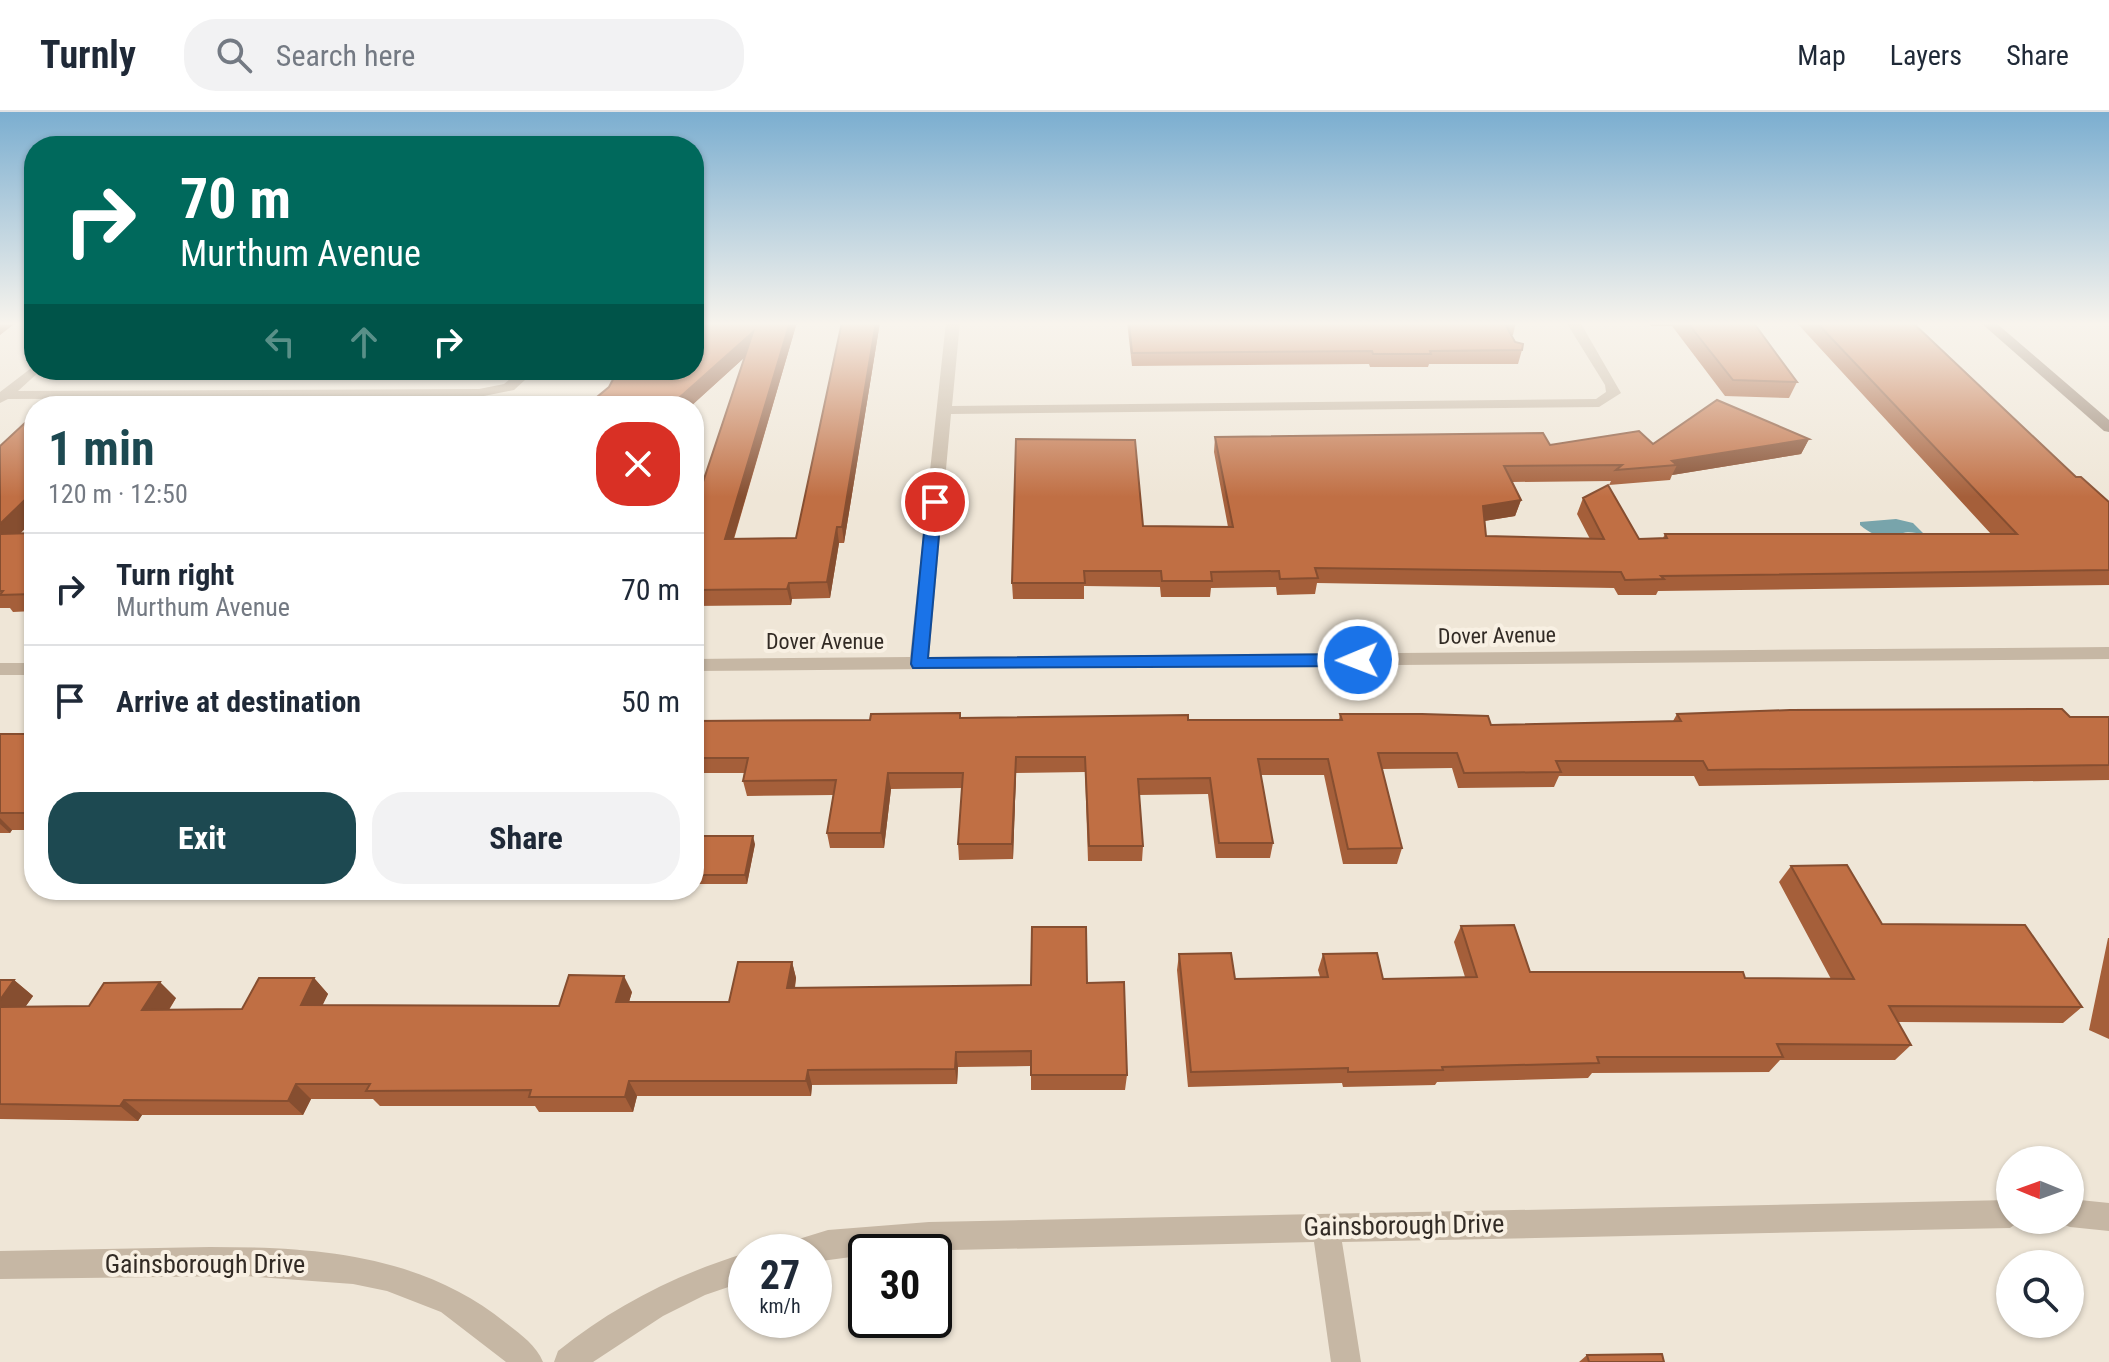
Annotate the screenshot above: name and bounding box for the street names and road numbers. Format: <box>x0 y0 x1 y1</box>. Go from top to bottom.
street label: Dover Avenue <box>1438 622 1556 649</box>
street label: Dover Avenue <box>766 629 884 654</box>
street label: Gainsborough Drive <box>1303 1208 1505 1242</box>
street label: Gainsborough Drive <box>105 1249 305 1279</box>

